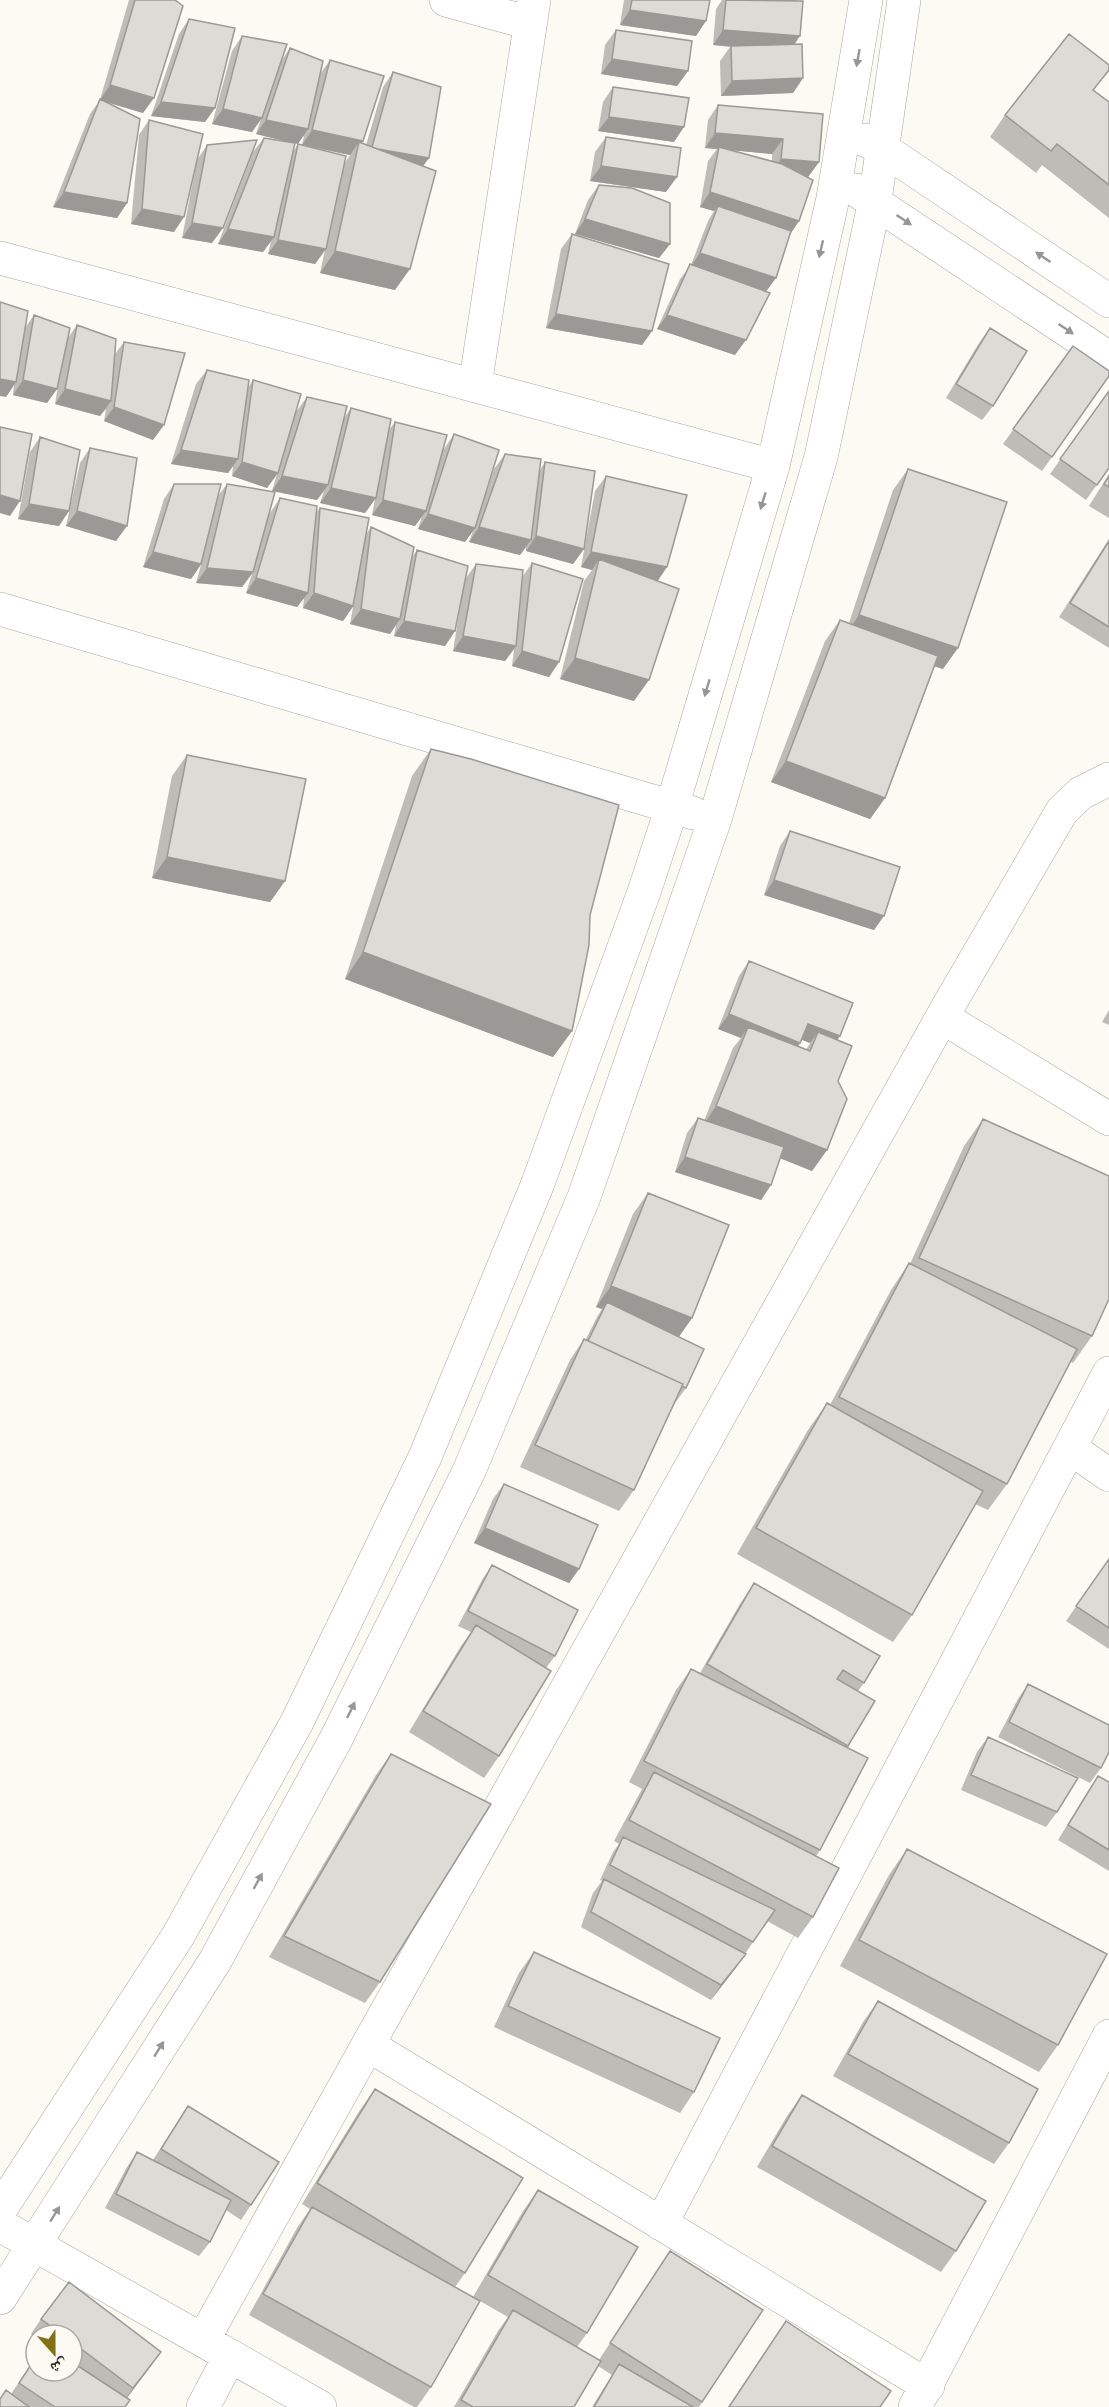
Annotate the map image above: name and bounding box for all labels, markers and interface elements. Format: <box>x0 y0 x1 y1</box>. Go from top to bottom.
one-way arrow <box>853 49 862 68</box>
one-way arrow <box>896 214 912 226</box>
one-way arrow <box>816 240 826 259</box>
one-way arrow <box>1035 251 1051 262</box>
one-way arrow <box>1058 323 1074 334</box>
one-way arrow <box>758 492 767 510</box>
one-way arrow <box>702 679 711 697</box>
one-way arrow <box>346 1701 356 1718</box>
one-way arrow <box>253 1872 263 1889</box>
one-way arrow <box>153 2041 164 2057</box>
one-way arrow <box>49 2206 60 2222</box>
north arrow <box>24 2323 84 2383</box>
text: ش <box>48 2355 71 2379</box>

